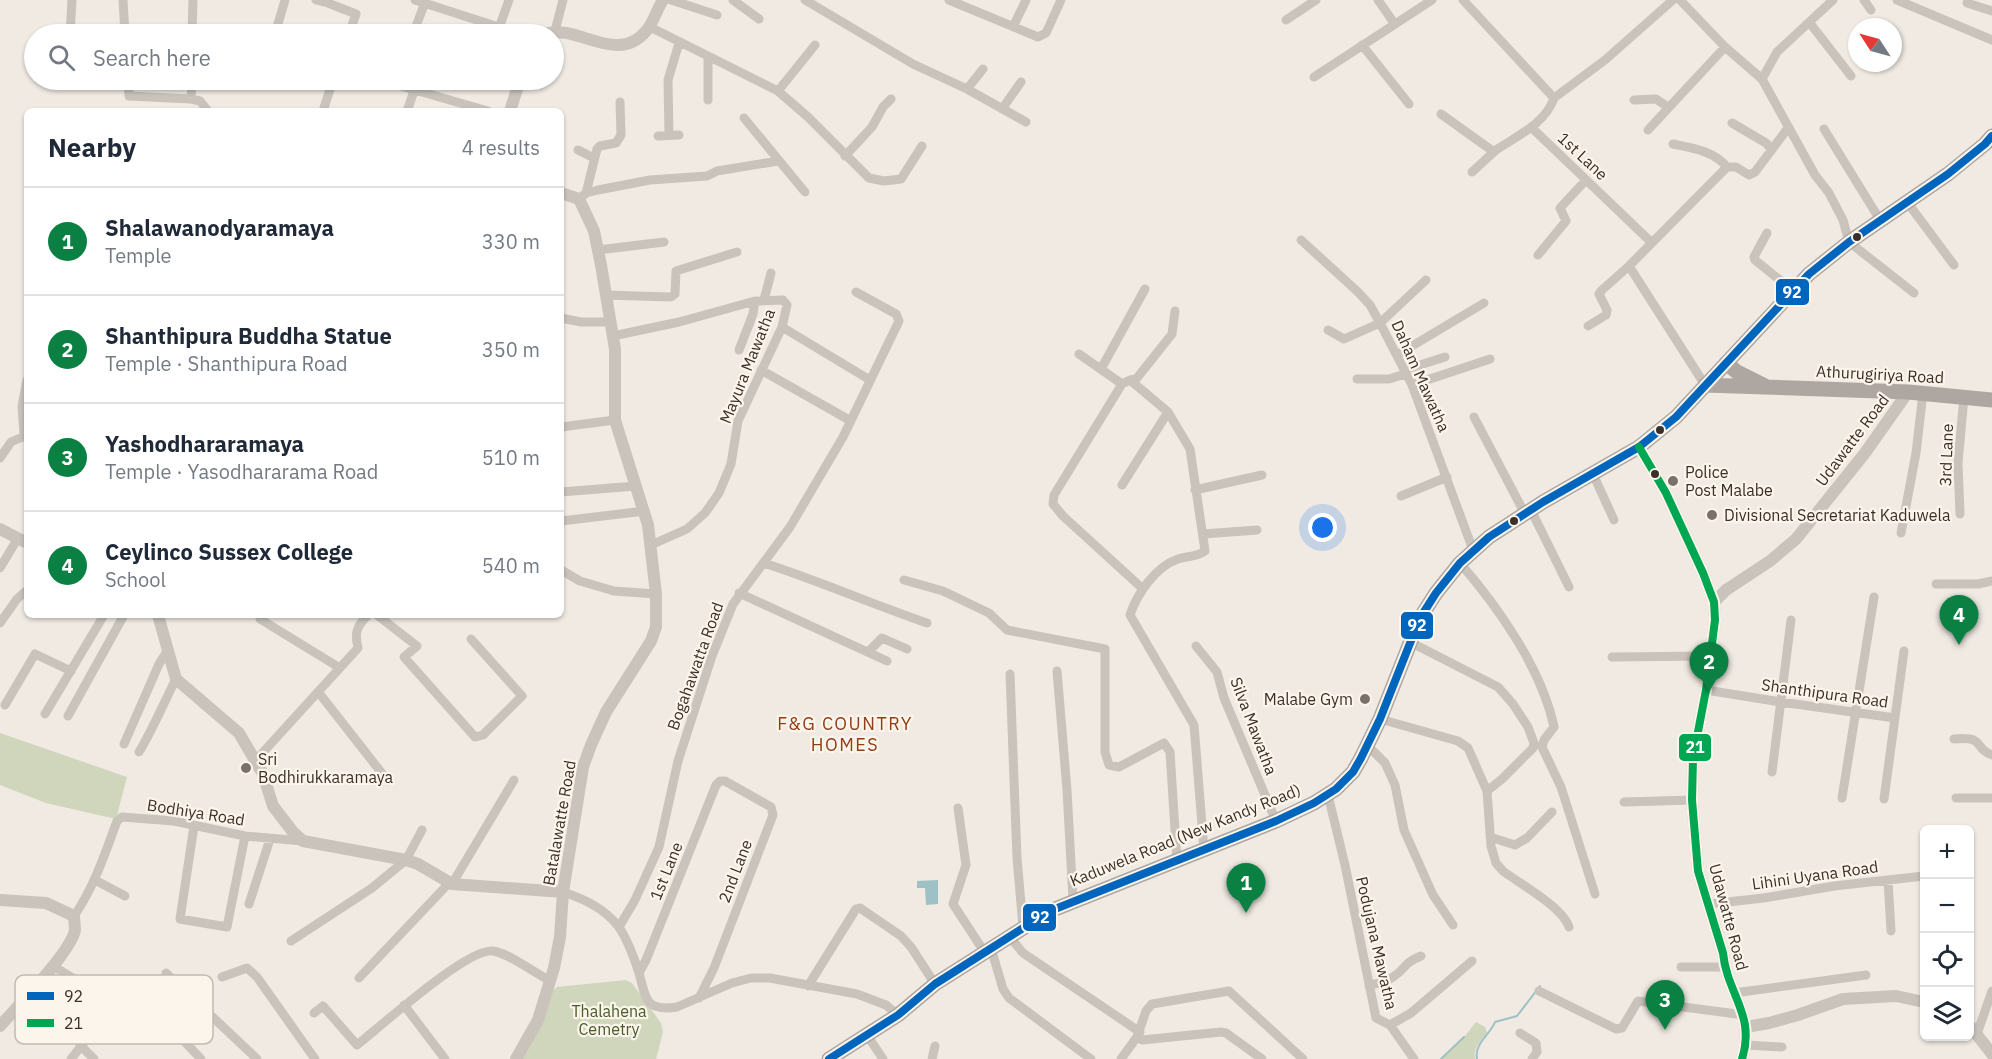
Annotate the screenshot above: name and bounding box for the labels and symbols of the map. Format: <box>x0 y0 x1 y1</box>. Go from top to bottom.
north arrow <box>1848 18 1902 72</box>
street label: 1st Lane <box>1554 128 1612 184</box>
unlabelled marker <box>1851 231 1863 243</box>
line badge: 92 <box>1775 278 1810 306</box>
text: 92 <box>1782 282 1802 302</box>
street label: Mayura Mawatha <box>715 305 779 426</box>
street label: Daham Mawatha <box>1387 317 1455 435</box>
street label: Athurugiriya Road <box>1815 361 1945 387</box>
street label: Udawatte Road <box>1811 390 1893 490</box>
street label: 3rd Lane <box>1935 423 1957 487</box>
unlabelled marker <box>1654 424 1666 436</box>
place label: Police Post Malabe <box>1685 462 1773 500</box>
unlabelled marker <box>1649 468 1661 480</box>
marker: Police Post Malabe <box>1666 474 1680 488</box>
place label: Divisional Secretariat Kaduwela <box>1724 505 1951 525</box>
marker: Divisional Secretariat Kaduwela <box>1705 508 1719 522</box>
your location <box>1308 513 1337 542</box>
unlabelled marker <box>1508 515 1520 527</box>
pin: 4 <box>1940 596 1978 645</box>
street label: Bogahawatta Road <box>663 599 727 733</box>
line badge: 92 <box>1400 611 1434 640</box>
text: 92 <box>1407 615 1427 635</box>
pin: 2 <box>1690 642 1728 692</box>
street label: Silva Mawatha <box>1226 674 1282 778</box>
street label: Shanthipura Road <box>1760 674 1890 712</box>
place label: Malabe Gym <box>1264 689 1353 709</box>
marker: Malabe Gym <box>1358 692 1372 706</box>
district label: F&G COUNTRY HOMES <box>777 712 913 756</box>
line badge: 21 <box>1678 733 1712 762</box>
text: 21 <box>1685 737 1705 757</box>
place label: Sri Bodhirukkaramaya <box>258 749 394 787</box>
street label: Batalawatte Road <box>538 759 580 887</box>
marker: Sri Bodhirukkaramaya <box>239 761 253 775</box>
street label: Kaduwela Road (New Kandy Road) <box>1067 779 1303 891</box>
street label: Bodhiya Road <box>146 794 246 830</box>
street label: 2nd Lane <box>714 836 756 905</box>
street label: 1st Lane <box>645 839 687 903</box>
street label: Lihini Uyana Road <box>1751 856 1879 894</box>
street label: Udawatte Road <box>1705 861 1753 973</box>
pin: 1 <box>1226 864 1266 913</box>
street label: Podujana Mawatha <box>1352 874 1402 1012</box>
line badge: 92 <box>1022 903 1057 932</box>
text: 92 <box>1030 907 1050 927</box>
legend <box>15 975 213 1044</box>
pin: 3 <box>1646 980 1684 1030</box>
text: 92 <box>64 986 83 1006</box>
park label: Thalahena Cemetry <box>571 1001 647 1039</box>
text: 21 <box>64 1013 83 1033</box>

